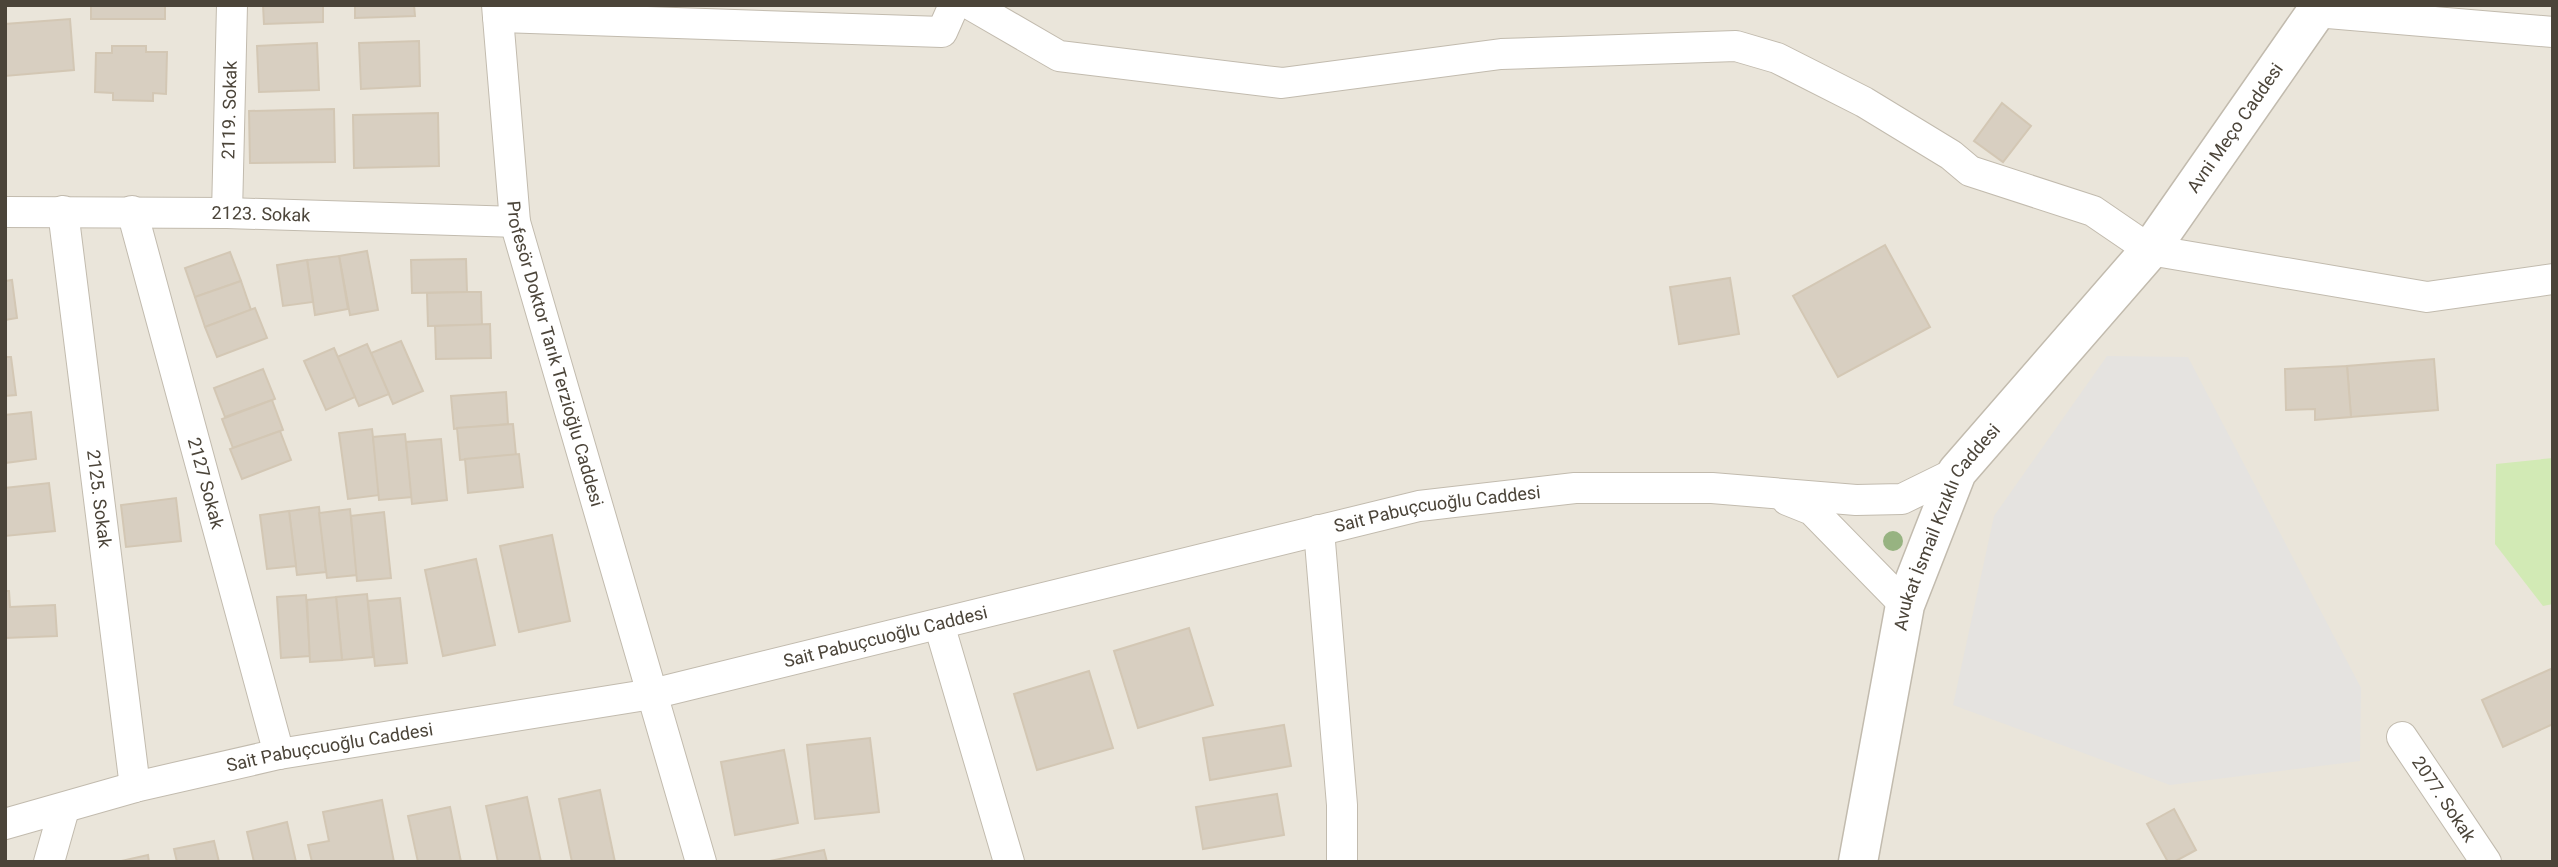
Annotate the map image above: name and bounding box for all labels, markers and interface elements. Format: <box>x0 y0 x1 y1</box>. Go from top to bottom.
street label: Avni Meço Caddesi <box>2182 59 2287 197</box>
street label: 2119. Sokak <box>217 60 241 160</box>
street label: Profesör Doktor Tarık Terzioğlu Caddesi <box>503 200 608 509</box>
street label: 2123. Sokak <box>212 202 312 226</box>
street label: Avukat İsmail Kızıklı Caddesi <box>1890 419 2004 632</box>
street label: 2127 Sokak <box>184 435 229 532</box>
street label: 2125. Sokak <box>83 448 116 550</box>
street label: Sait Pabuçcuoğlu Caddesi <box>1332 481 1542 536</box>
street label: Sait Pabuçcuoğlu Caddesi <box>781 601 989 671</box>
street label: Sait Pabuçcuoğlu Caddesi <box>224 718 434 776</box>
street label: 2077. Sokak <box>2408 752 2481 847</box>

